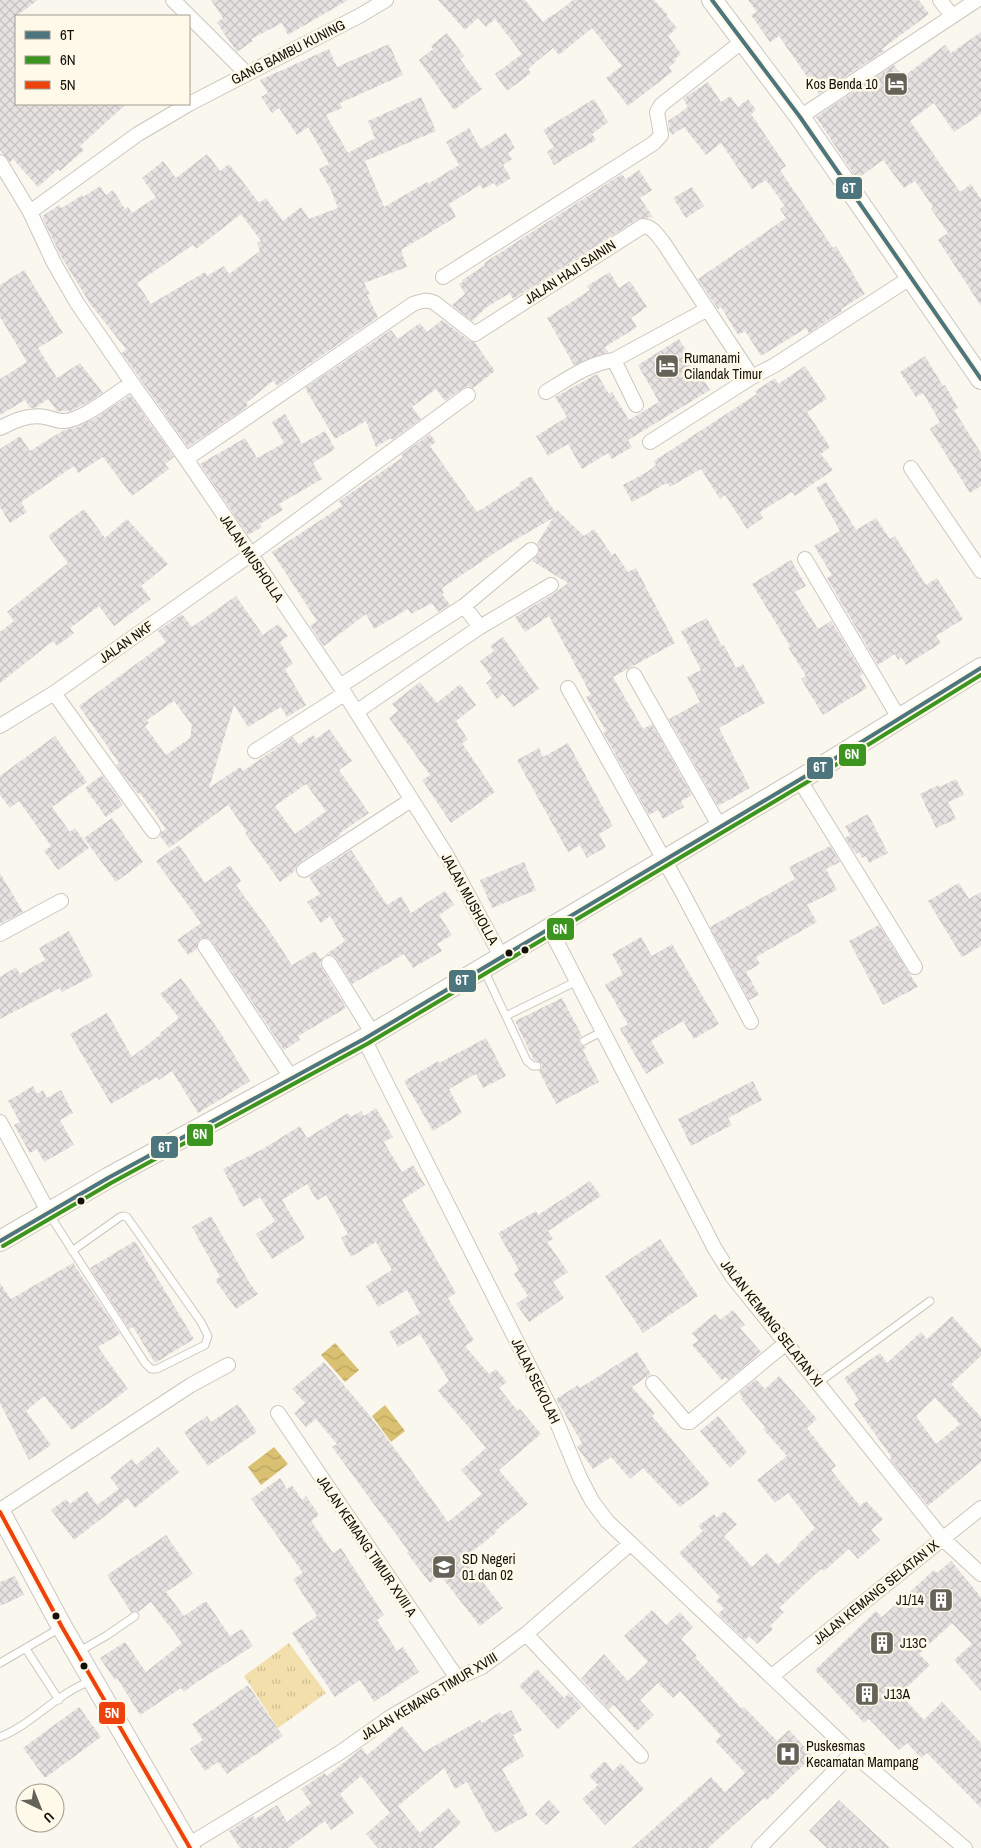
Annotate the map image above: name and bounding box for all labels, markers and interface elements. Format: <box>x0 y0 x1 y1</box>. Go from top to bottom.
legend <box>15 15 190 105</box>
street label: GANG BAMBU KUNING <box>228 15 348 89</box>
text: 6T <box>60 24 75 45</box>
text: 6N <box>60 49 76 70</box>
hotel icon: Kos Benda 10 <box>883 71 909 97</box>
text: 5N <box>60 74 76 95</box>
place label: Kos Benda 10 <box>806 75 878 93</box>
line badge: 6T <box>835 176 863 200</box>
text: 6T <box>842 179 856 197</box>
street label: JALAN HAJI SAININ <box>521 236 619 308</box>
place label: Rumanami Cilandak Timur <box>684 349 762 383</box>
hotel icon: Rumanami Cilandak Timur <box>654 353 680 379</box>
street label: JALAN MUSHOLLA <box>216 511 288 606</box>
street label: JALAN NKF <box>95 617 157 667</box>
line badge: 6N <box>838 743 867 767</box>
text: 6N <box>845 745 859 763</box>
line badge: 6T <box>806 756 834 780</box>
text: 6T <box>813 758 827 776</box>
street label: JALAN MUSHOLLA <box>437 850 503 948</box>
line badge: 6N <box>546 917 575 941</box>
text: 6N <box>553 920 567 938</box>
unlabelled marker <box>520 945 530 955</box>
unlabelled marker <box>504 948 514 958</box>
line badge: 6T <box>448 969 477 993</box>
text: 6T <box>455 971 469 989</box>
line badge: 6N <box>186 1123 214 1147</box>
text: 6N <box>193 1125 207 1143</box>
line badge: 6T <box>150 1135 179 1159</box>
text: 6T <box>158 1138 172 1156</box>
unlabelled marker <box>76 1196 86 1206</box>
street label: JALAN KEMANG SELATAN XI <box>717 1256 827 1390</box>
street label: JALAN SEKOLAH <box>507 1335 565 1427</box>
street label: JALAN KEMANG TIMUR XVIII A <box>313 1472 421 1620</box>
street label: JALAN KEMANG SELATAN IX <box>810 1536 943 1648</box>
place label: SD Negeri 01 dan 02 <box>462 1550 516 1584</box>
school or university icon: SD Negeri 01 dan 02 <box>431 1554 457 1580</box>
building icon: J1/14 <box>928 1587 954 1613</box>
place label: J1/14 <box>896 1591 925 1609</box>
unlabelled marker <box>51 1611 61 1621</box>
building icon: J13C <box>869 1630 895 1656</box>
place label: J13C <box>900 1634 927 1652</box>
street label: JALAN KEMANG TIMUR XVIII <box>357 1648 501 1744</box>
unlabelled marker <box>79 1661 89 1671</box>
building icon: J13A <box>854 1681 880 1707</box>
place label: J13A <box>884 1685 911 1703</box>
line badge: 5N <box>98 1701 126 1725</box>
text: 5N <box>105 1704 119 1722</box>
place label: Puskesmas Kecamatan Mampang <box>806 1737 919 1771</box>
hospital icon: Puskesmas Kecamatan Mampang <box>775 1741 801 1767</box>
north arrow <box>15 1783 65 1833</box>
text: U <box>40 1808 58 1827</box>

